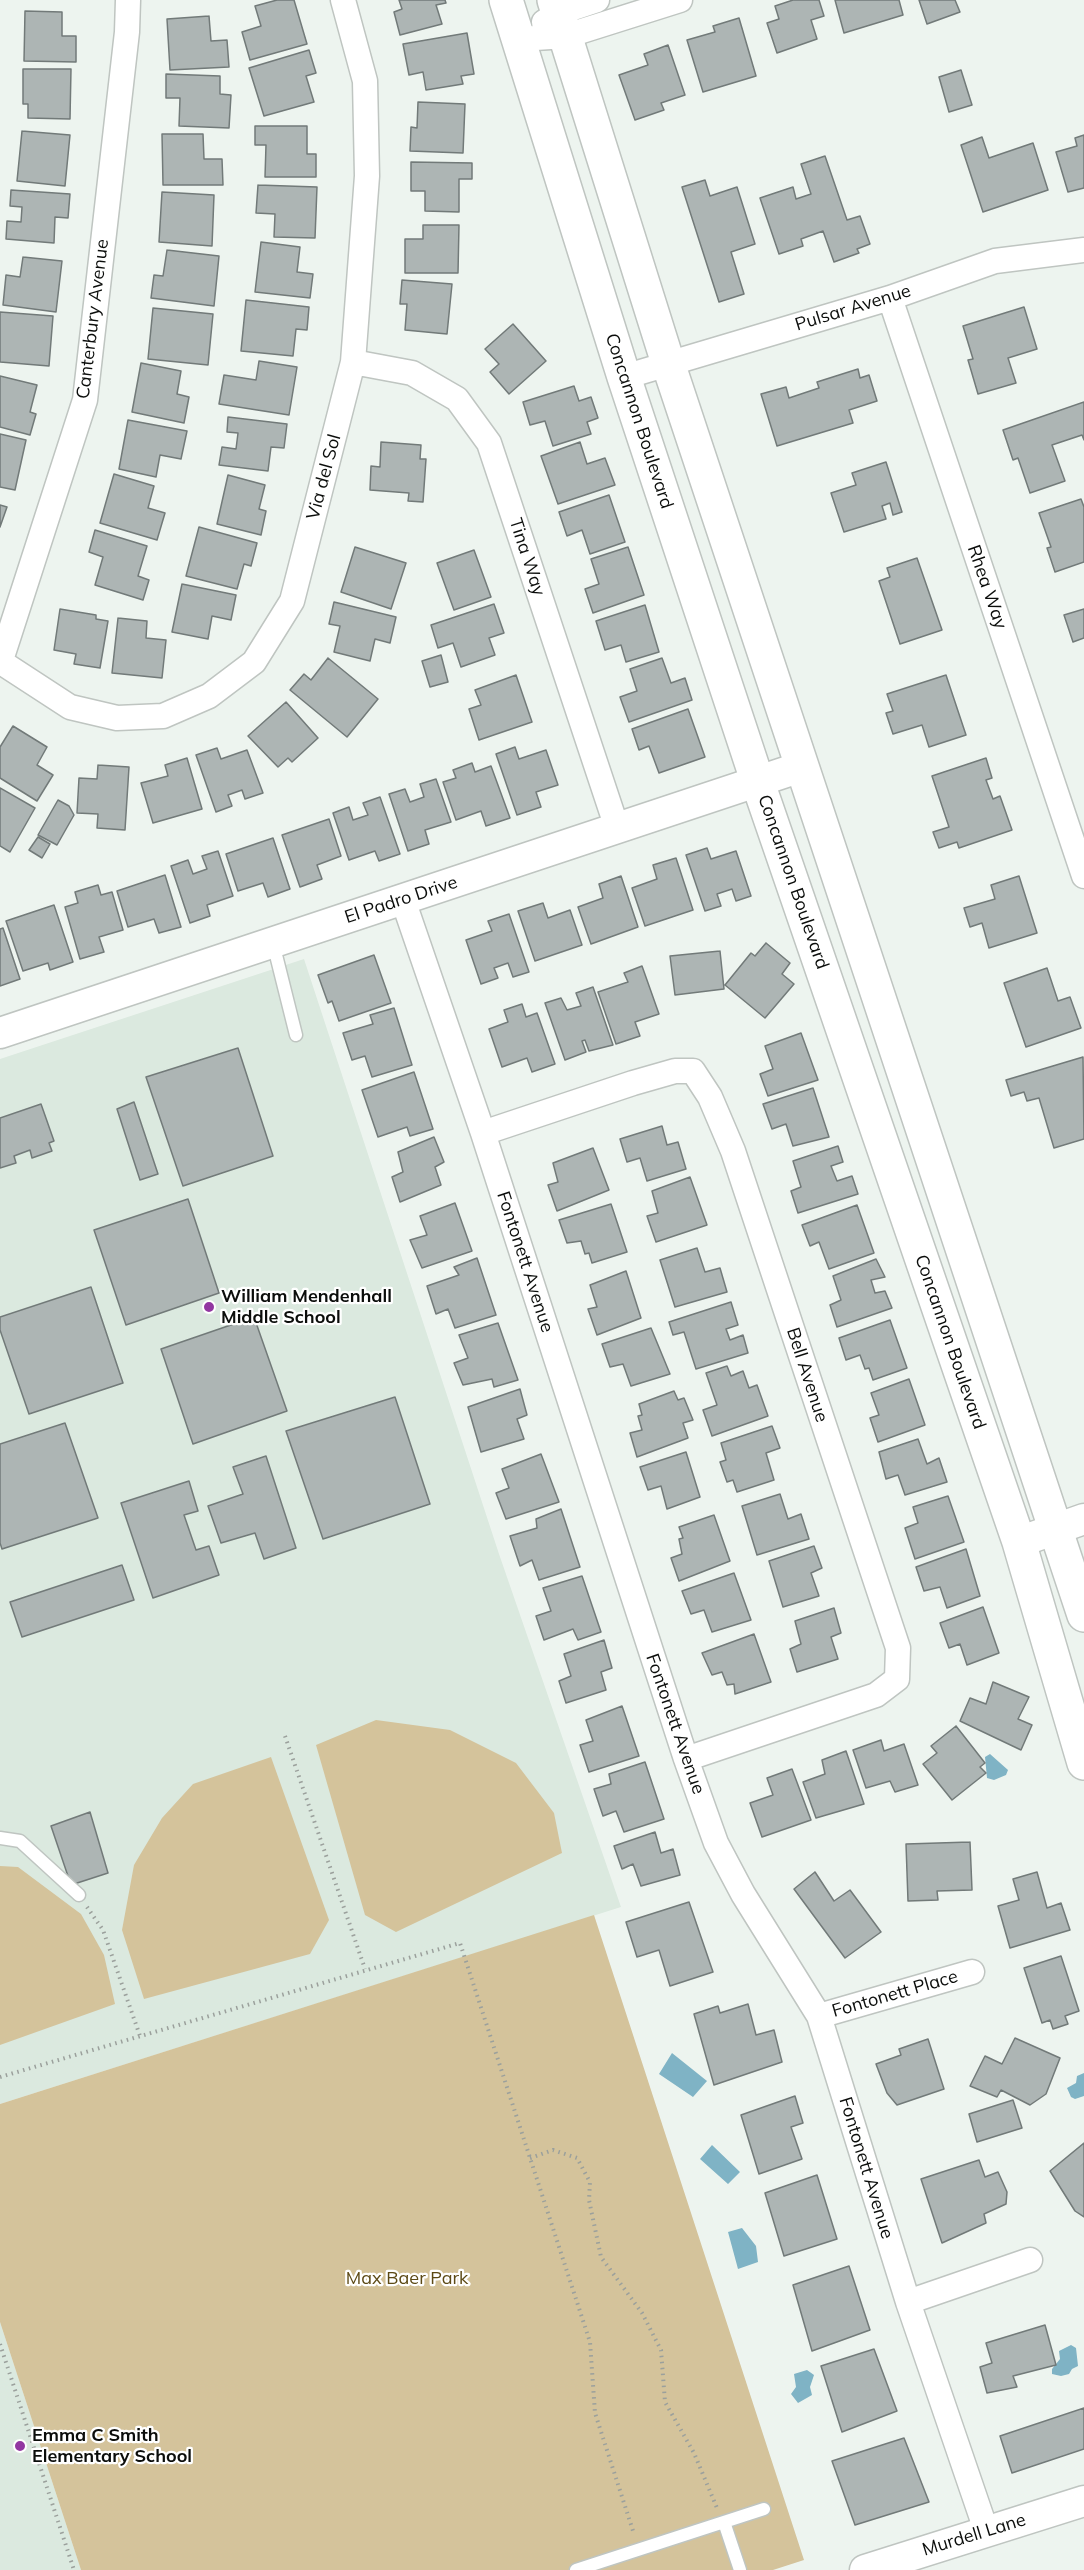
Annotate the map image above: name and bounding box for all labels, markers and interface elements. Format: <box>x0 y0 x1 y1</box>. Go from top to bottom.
street label: Canterbury Avenue <box>72 238 114 400</box>
street label: Pulsar Avenue <box>792 280 914 336</box>
street label: Concannon Boulevard <box>600 331 678 511</box>
street label: Via del Sol <box>302 432 346 522</box>
street label: Tina Way <box>504 515 550 599</box>
street label: Rhea Way <box>963 542 1011 632</box>
street label: Concannon Boulevard <box>753 792 833 972</box>
street label: El Padro Drive <box>342 872 460 928</box>
street label: Fontonett Avenue <box>492 1189 558 1335</box>
street label: Concannon Boulevard <box>910 1252 990 1432</box>
place label: William Mendenhall Middle School <box>221 1286 392 1328</box>
marker: William Mendenhall Middle School <box>202 1300 216 1314</box>
street label: Bell Avenue <box>782 1325 832 1425</box>
street label: Fontonett Avenue <box>641 1651 709 1797</box>
street label: Fontonett Place <box>830 1966 960 2022</box>
street label: Fontonett Avenue <box>834 2094 898 2242</box>
park label: Max Baer Park <box>346 2268 468 2290</box>
place label: Emma C Smith Elementary School <box>32 2425 192 2468</box>
marker: Emma C Smith Elementary School <box>13 2439 27 2453</box>
street label: Murdell Lane <box>920 2509 1028 2561</box>

